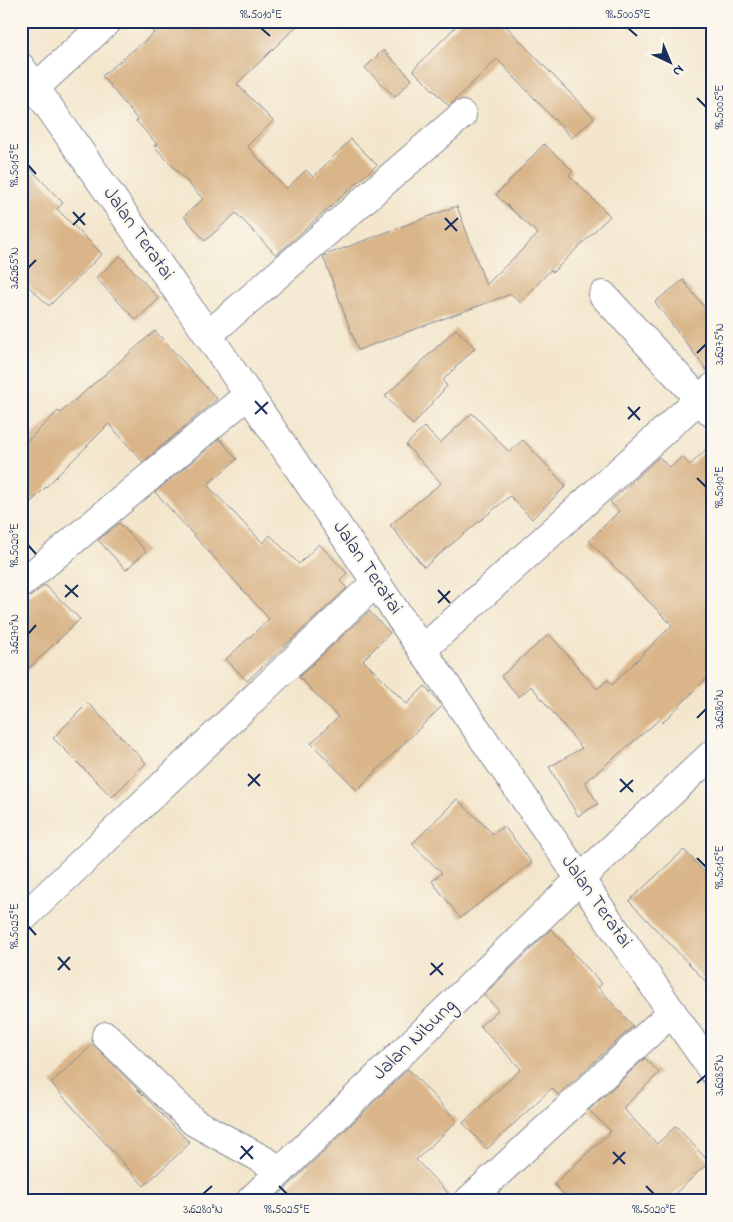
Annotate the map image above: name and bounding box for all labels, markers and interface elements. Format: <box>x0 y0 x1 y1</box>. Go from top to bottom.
text: 98.5010°E <box>240 6 282 24</box>
text: 98.5005°E <box>605 6 651 24</box>
north arrow <box>646 38 696 88</box>
text: N <box>667 59 689 81</box>
text: 98.5005°E <box>711 84 729 130</box>
text: 98.5015°E <box>6 143 24 187</box>
street label: Jalan Teratai <box>95 181 181 287</box>
text: 3.6265°N <box>6 247 24 289</box>
text: 3.6275°N <box>711 323 729 365</box>
text: 98.5010°E <box>711 466 729 508</box>
street label: Jalan Teratai <box>325 515 409 621</box>
text: 98.5020°E <box>6 523 24 567</box>
text: 3.6270°N <box>6 614 24 654</box>
text: 3.6280°N <box>711 689 729 729</box>
text: 98.5015°E <box>711 845 729 889</box>
street label: Jalan Teratai <box>553 849 639 955</box>
text: 98.5025°E <box>6 903 24 949</box>
street label: Jalan Nibung <box>366 992 464 1088</box>
text: 3.6285°N <box>711 1054 729 1096</box>
text: 3.6280°N <box>183 1201 223 1219</box>
text: 98.5025°E <box>264 1201 310 1219</box>
text: 98.5020°E <box>632 1201 676 1219</box>

